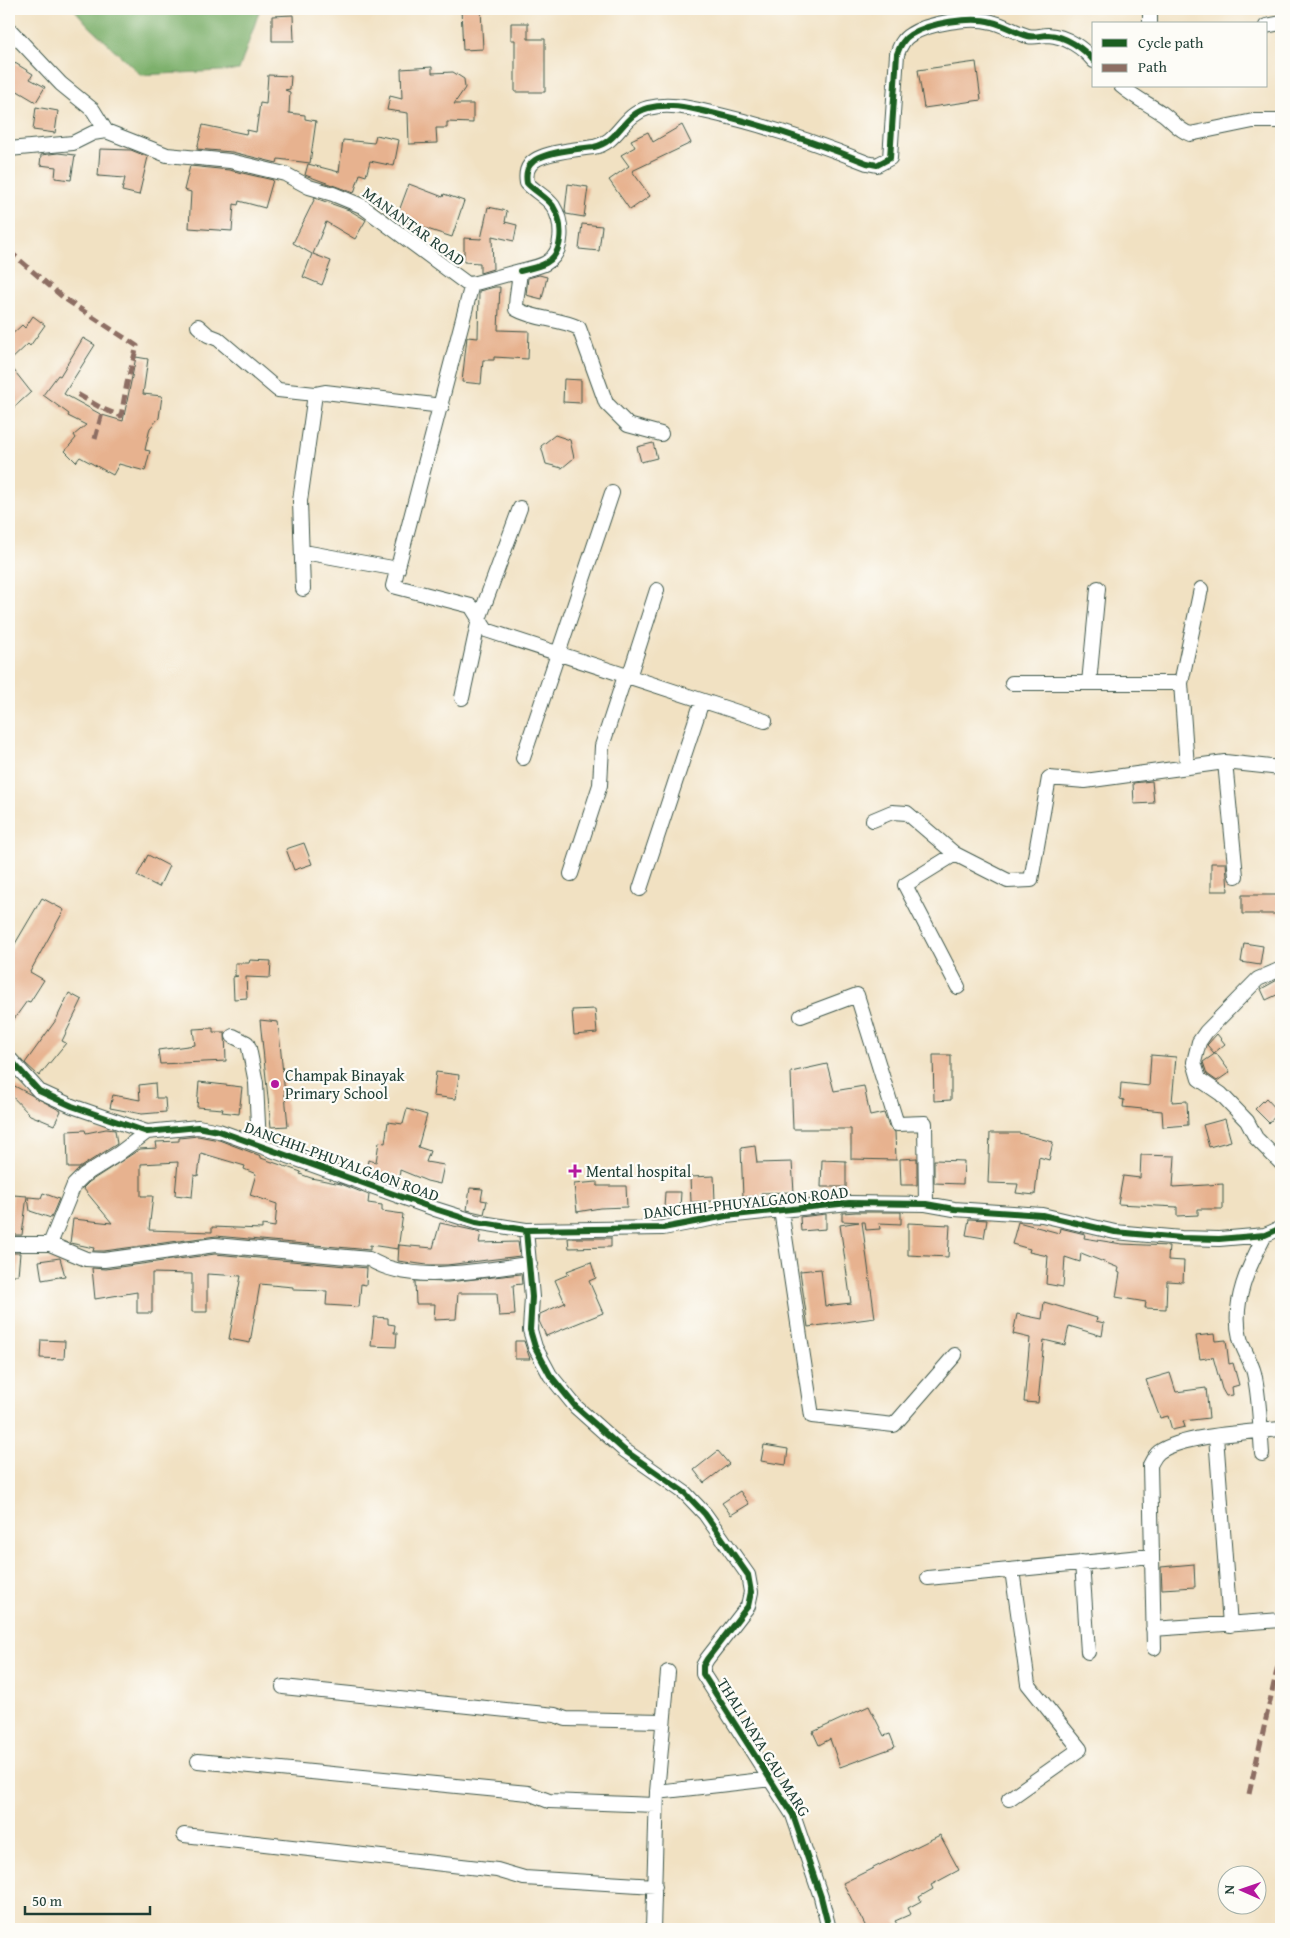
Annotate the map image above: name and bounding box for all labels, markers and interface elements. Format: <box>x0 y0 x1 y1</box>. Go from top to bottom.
legend <box>1092 22 1268 88</box>
text: Cycle path <box>1138 32 1204 53</box>
text: Path <box>1138 56 1167 77</box>
street label: MANANTAR ROAD <box>358 180 471 272</box>
place label: Champak Binayak Primary School <box>285 1063 406 1105</box>
marker: Champak Binayak Primary School <box>269 1078 281 1090</box>
street label: DANCHHI-PHUYALGAON ROAD <box>241 1115 443 1208</box>
place label: Mental hospital <box>586 1159 692 1183</box>
marker: Mental hospital <box>568 1164 582 1178</box>
street label: DANCHHI-PHUYALGAON ROAD <box>642 1179 850 1225</box>
street label: THALI NAYA GAU MARG <box>711 1673 817 1822</box>
north arrow <box>1218 1866 1268 1916</box>
scale bar <box>25 1883 150 1915</box>
text: N <box>1219 1884 1239 1895</box>
text: 50 m <box>32 1890 63 1911</box>

